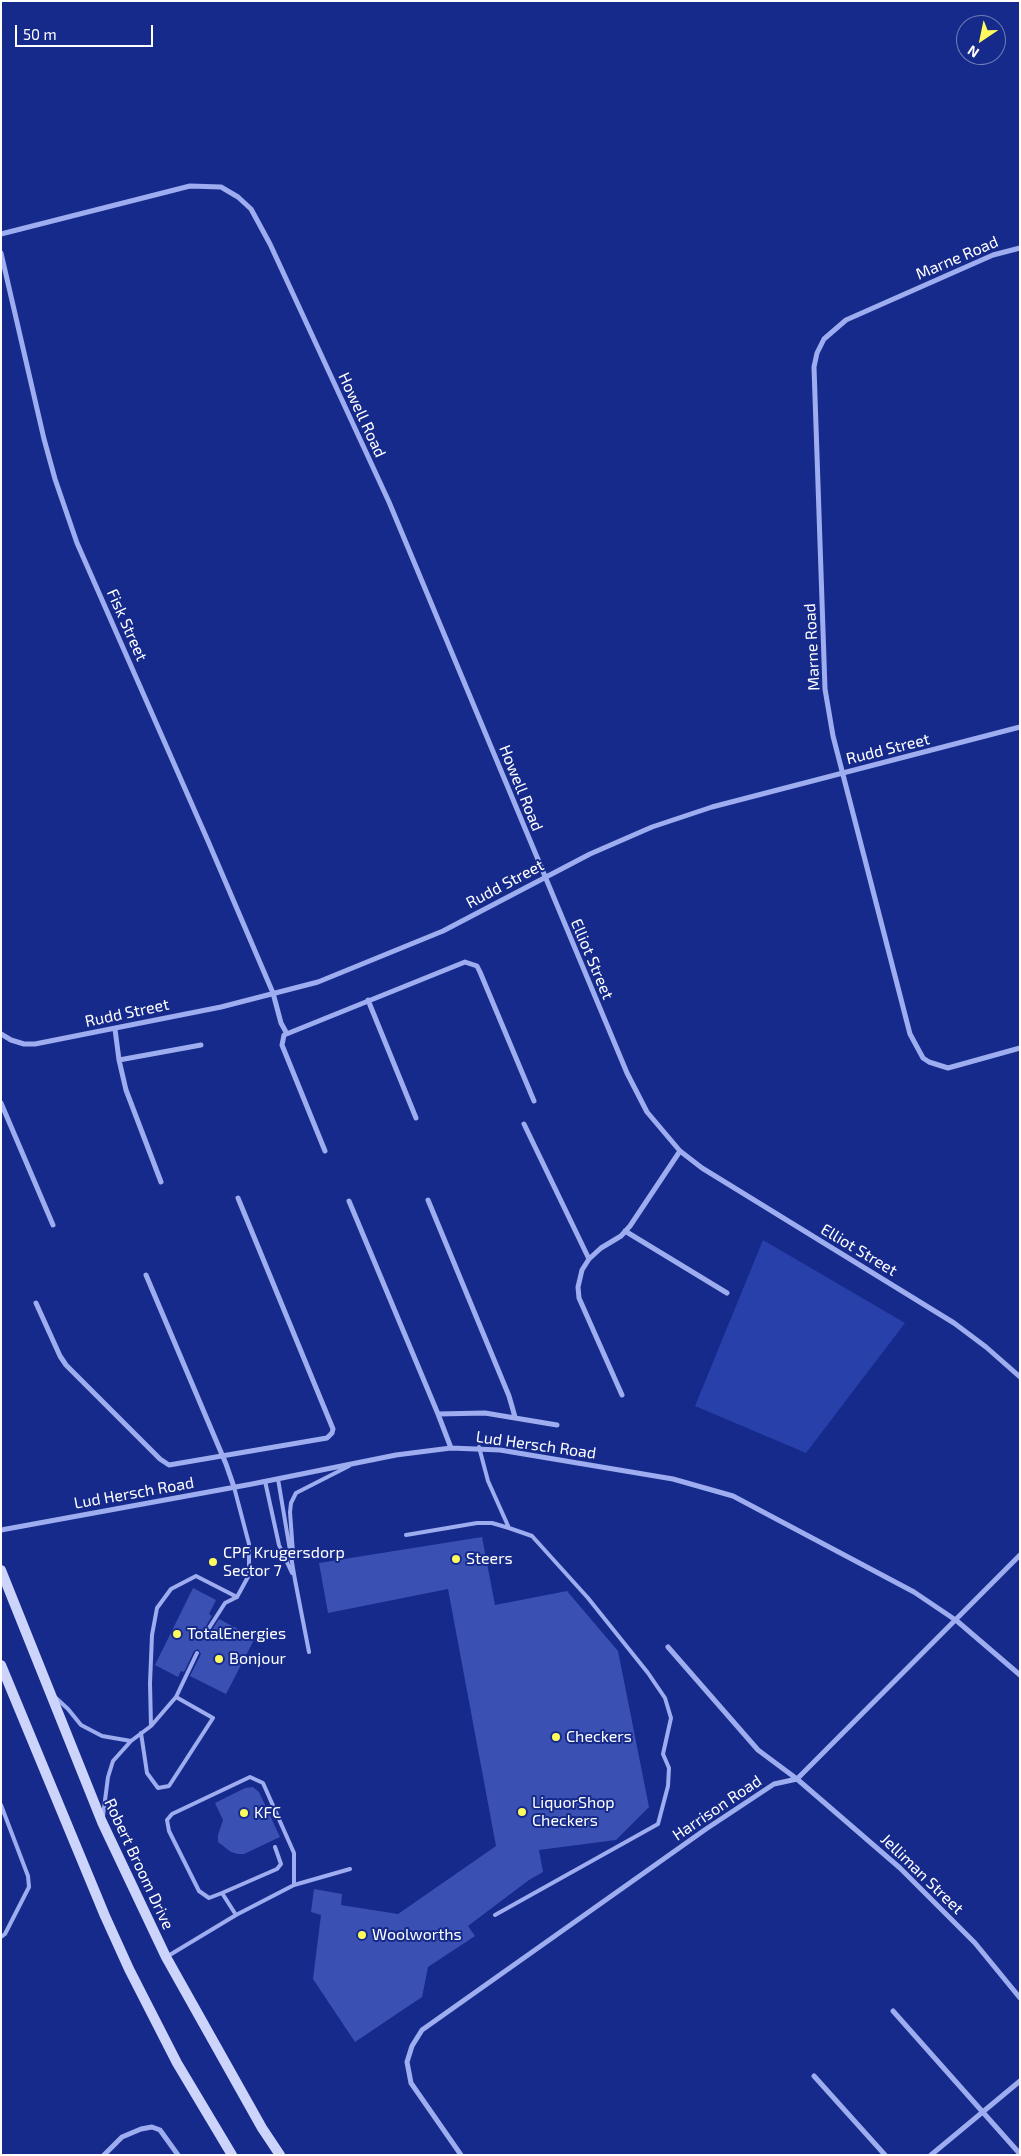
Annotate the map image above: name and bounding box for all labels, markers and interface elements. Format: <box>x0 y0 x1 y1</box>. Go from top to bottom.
scale bar <box>18 15 155 47</box>
north arrow <box>956 15 1006 65</box>
text: 50 m <box>23 25 57 43</box>
text: N <box>964 42 982 62</box>
street label: Marne Road <box>913 232 1001 284</box>
street label: Howell Road <box>334 370 390 460</box>
street label: Fisk Street <box>103 586 151 664</box>
street label: Marne Road <box>800 603 824 691</box>
street label: Rudd Street <box>844 729 932 769</box>
street label: Howell Road <box>495 742 547 834</box>
street label: Rudd Street <box>463 855 547 913</box>
street label: Elliot Street <box>566 916 618 1002</box>
street label: Rudd Street <box>83 995 171 1031</box>
street label: Elliot Street <box>817 1220 901 1280</box>
street label: Lud Hersch Road <box>475 1427 597 1463</box>
street label: Lud Hersch Road <box>73 1473 195 1513</box>
place label: CPF Krugersdorp Sector 7 <box>223 1543 345 1581</box>
place label: Steers <box>466 1549 513 1569</box>
marker: Steers <box>450 1553 462 1565</box>
marker: CPF Krugersdorp Sector 7 <box>207 1556 219 1568</box>
place label: TotalEnergies <box>187 1624 286 1644</box>
marker: TotalEnergies <box>171 1628 183 1640</box>
place label: Bonjour <box>229 1649 286 1669</box>
marker: Bonjour <box>213 1653 225 1665</box>
place label: Checkers <box>566 1727 632 1747</box>
marker: Checkers <box>550 1731 562 1743</box>
street label: Harrison Road <box>669 1771 765 1845</box>
place label: LiquorShop Checkers <box>532 1793 615 1831</box>
street label: Robert Broom Drive <box>100 1795 178 1933</box>
place label: KFC <box>254 1803 281 1823</box>
marker: LiquorShop Checkers <box>516 1806 528 1818</box>
marker: KFC <box>238 1807 250 1819</box>
street label: Jelliman Street <box>877 1830 967 1918</box>
place label: Woolworths <box>372 1925 462 1945</box>
marker: Woolworths <box>356 1929 368 1941</box>

